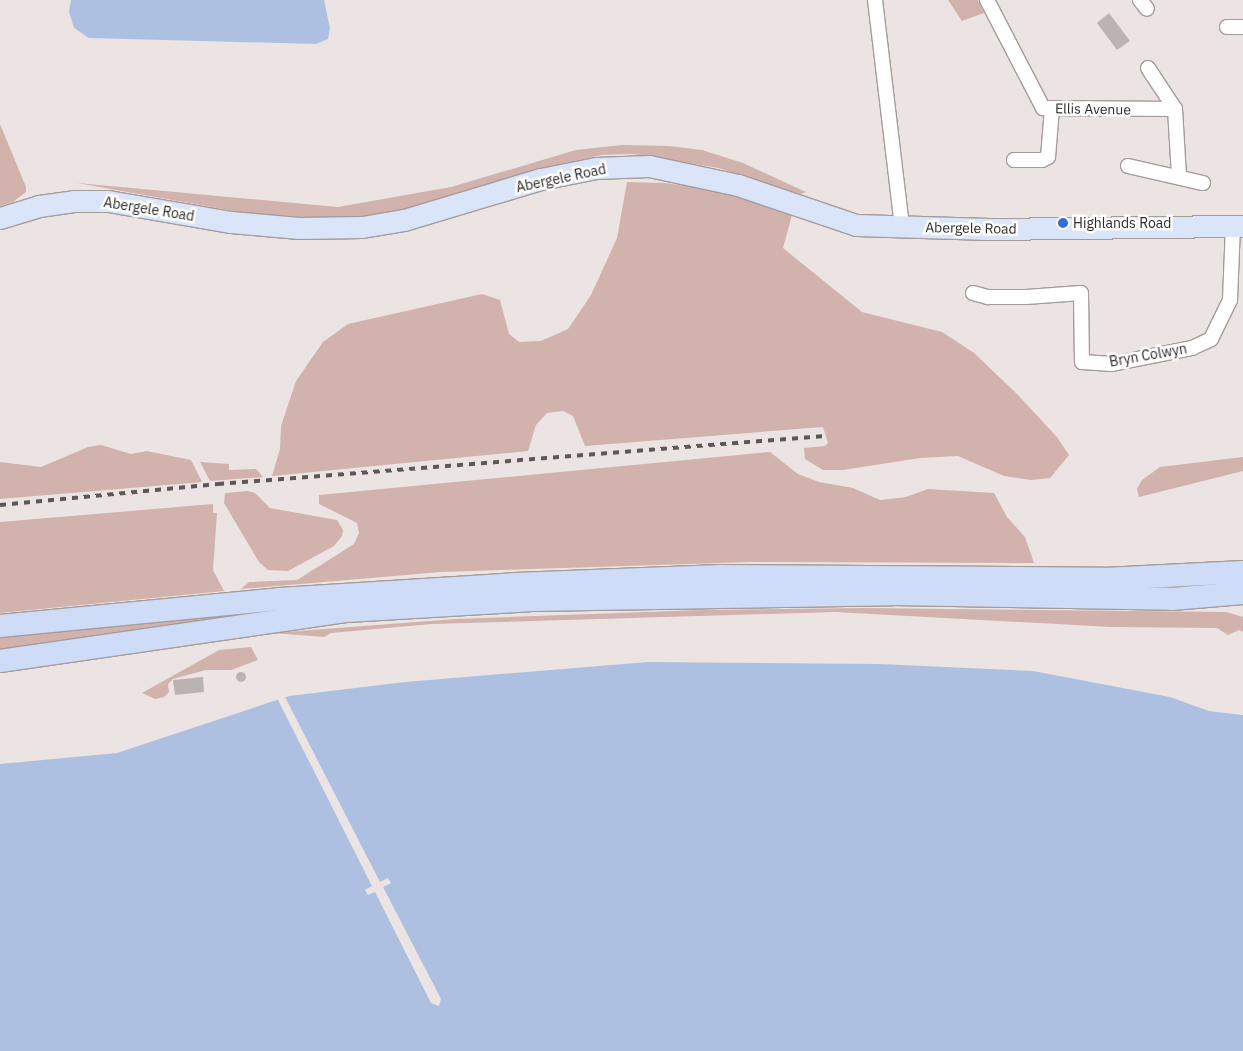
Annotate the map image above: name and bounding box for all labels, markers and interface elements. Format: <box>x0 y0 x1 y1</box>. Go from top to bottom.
street label: Ellis Avenue <box>1055 100 1131 118</box>
street label: Abergele Road <box>514 160 608 196</box>
street label: Abergele Road <box>102 194 196 224</box>
place label: Highlands Road <box>1073 215 1171 231</box>
marker: Highlands Road <box>1057 217 1069 229</box>
street label: Abergele Road <box>925 219 1017 237</box>
street label: Bryn Colwyn <box>1108 340 1188 370</box>

